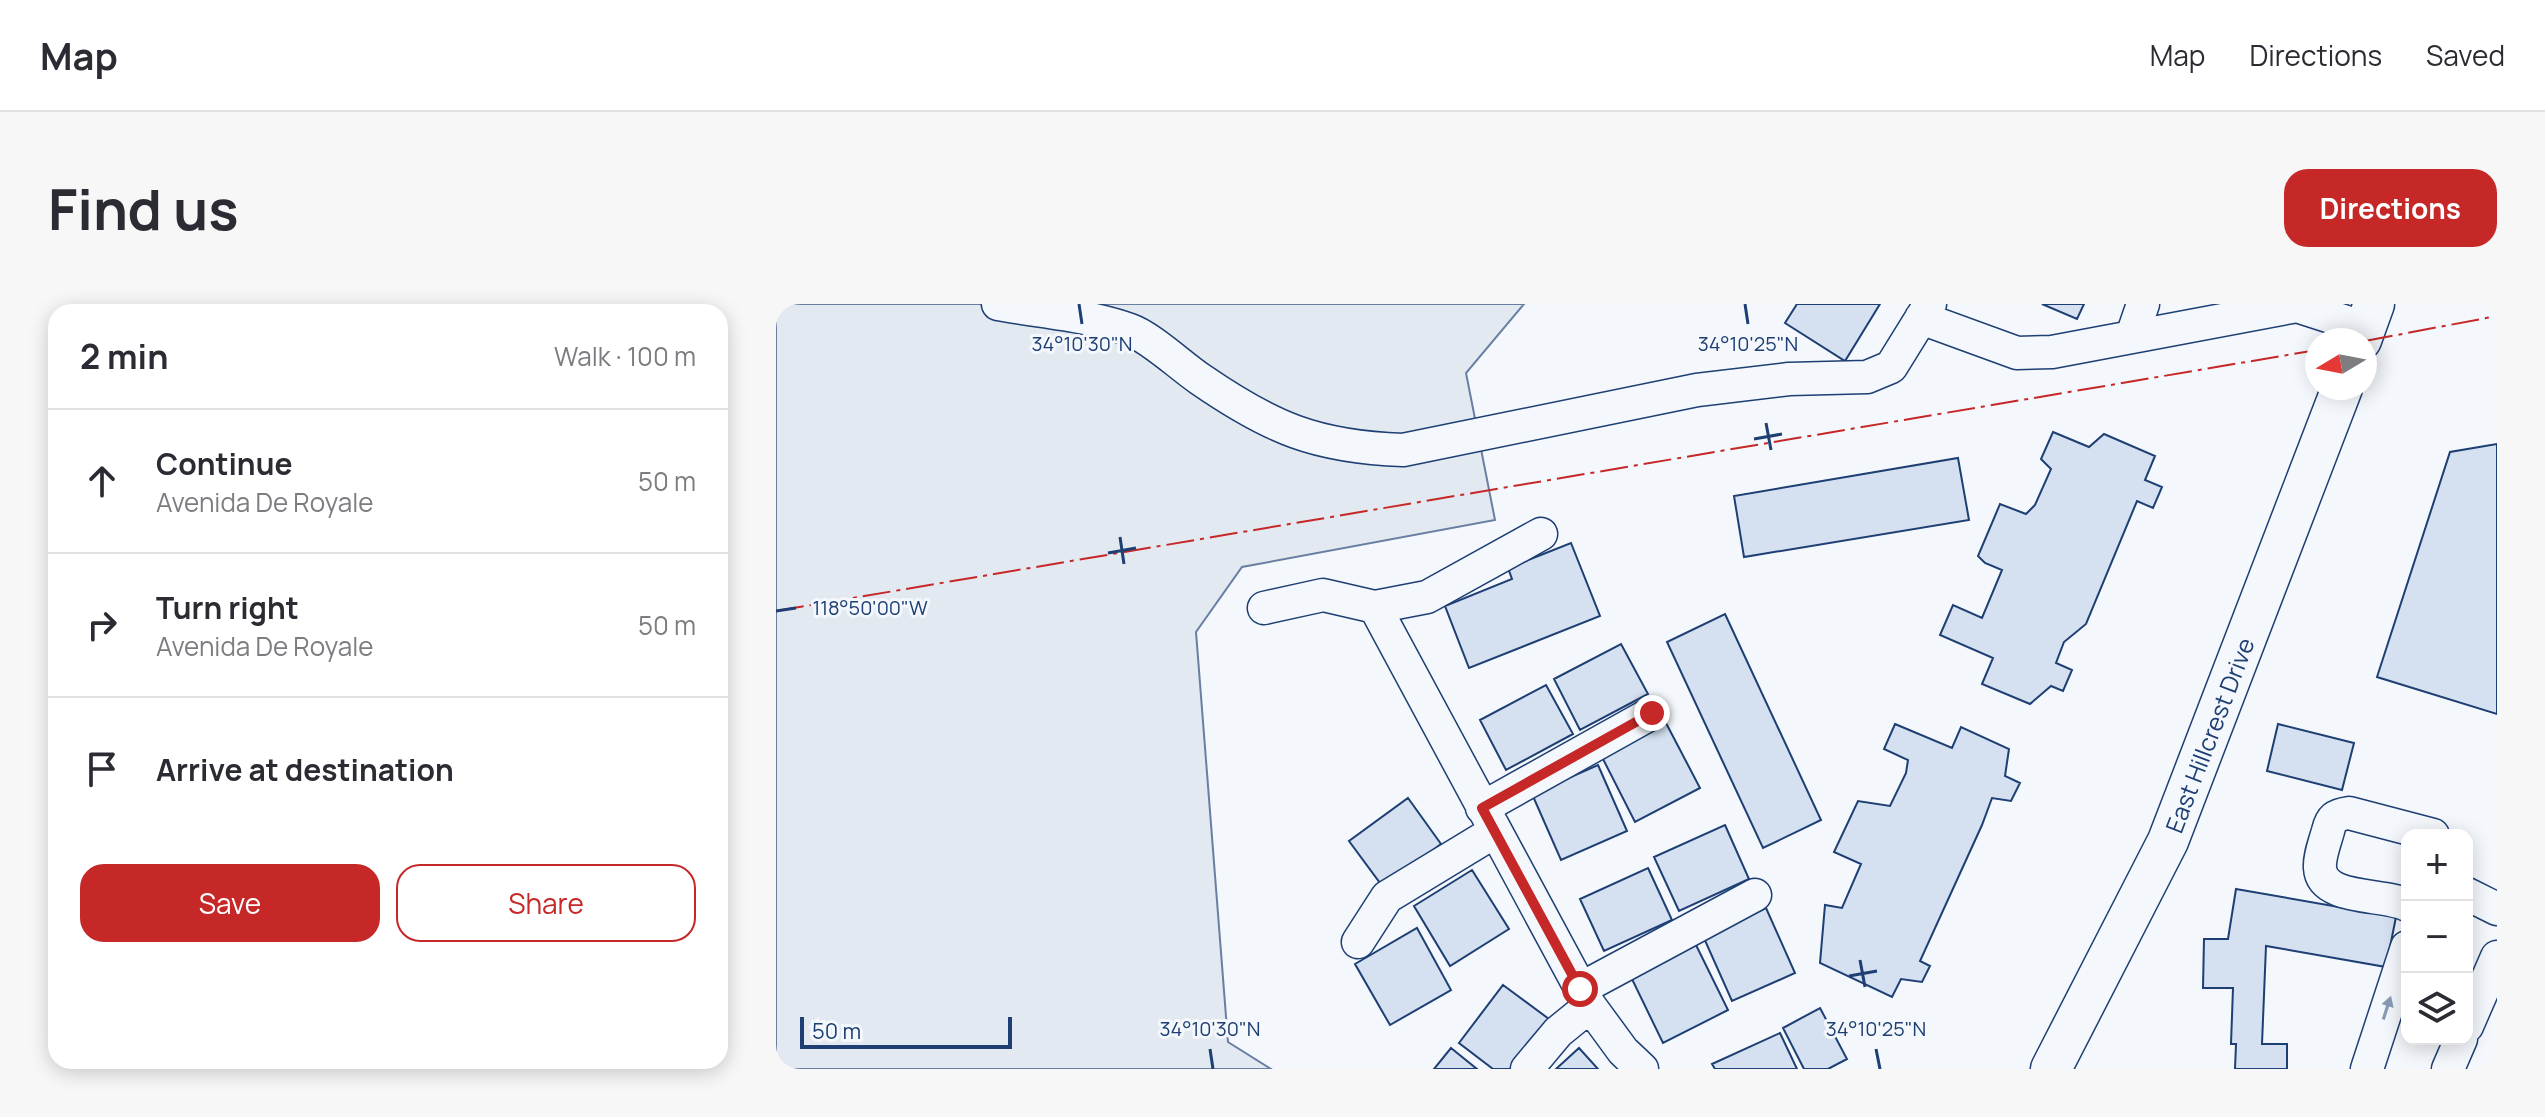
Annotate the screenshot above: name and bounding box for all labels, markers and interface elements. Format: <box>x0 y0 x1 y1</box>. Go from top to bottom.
text: Map <box>40 29 118 81</box>
text: Map <box>2150 36 2205 74</box>
text: Directions <box>2249 36 2382 74</box>
text: Saved <box>2426 36 2505 74</box>
button: Directions <box>2284 169 2497 247</box>
text: Find us <box>48 170 239 247</box>
north arrow <box>2305 328 2377 400</box>
text: 34°10'30"N <box>1032 330 1132 357</box>
text: 34°10'25"N <box>1698 330 1798 357</box>
text: 2 min <box>80 333 168 379</box>
text: Walk · 100 m <box>554 338 696 374</box>
text: Continue <box>156 443 292 484</box>
icon: ahead <box>80 459 124 503</box>
text: 50 m <box>638 463 696 499</box>
text: Avenida De Royale <box>156 484 374 520</box>
text: Turn right <box>156 587 299 628</box>
text: 118°50'00"W <box>812 594 928 621</box>
icon: right <box>80 603 124 647</box>
text: 50 m <box>638 607 696 643</box>
text: Avenida De Royale <box>156 628 374 664</box>
street label: East Hillcrest Drive <box>2156 633 2261 837</box>
route end <box>1634 695 1670 731</box>
icon: arrive <box>80 747 124 791</box>
text: Arrive at destination <box>156 749 454 790</box>
map controls <box>2401 829 2473 1045</box>
button: + <box>2401 829 2473 901</box>
button: Save <box>80 864 380 942</box>
button: Share <box>396 864 696 942</box>
button: − <box>2401 901 2473 973</box>
route start <box>1562 971 1598 1007</box>
button: layers <box>2401 973 2473 1045</box>
one-way arrow <box>2381 996 2393 1020</box>
scale bar <box>800 1013 1012 1049</box>
text: 34°10'30"N <box>1160 1015 1260 1042</box>
text: 34°10'25"N <box>1826 1015 1926 1042</box>
text: 50 m <box>812 1016 861 1046</box>

